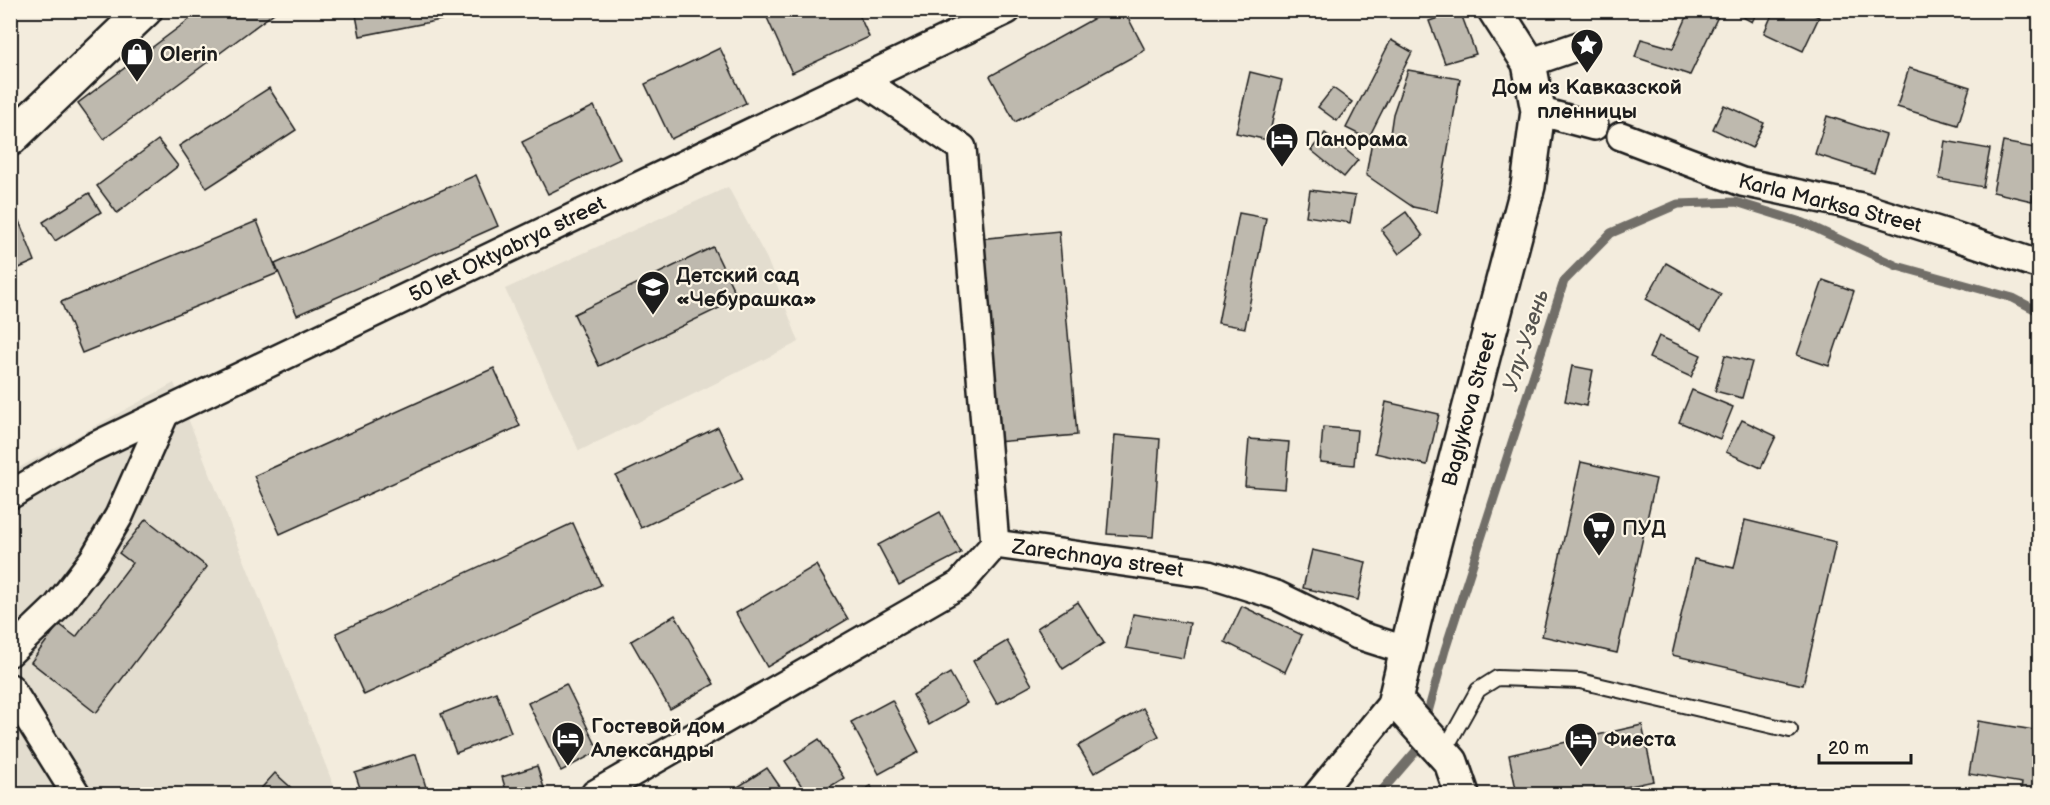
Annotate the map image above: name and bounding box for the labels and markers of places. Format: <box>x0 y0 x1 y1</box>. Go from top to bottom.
place icon: Дом из Кавказской пленницы <box>1569 27 1605 74</box>
shop icon: Olerin <box>119 36 155 83</box>
place label: Olerin <box>160 42 218 67</box>
place label: Дом из Кавказской пленницы <box>1492 75 1682 124</box>
hotel icon: Панорама <box>1264 121 1300 168</box>
place label: Панорама <box>1305 127 1408 152</box>
place label: Детский сад «Чебурашка» <box>676 263 817 312</box>
school or university icon: Детский сад «Чебурашка» <box>635 269 671 316</box>
supermarket icon: ПУД <box>1581 510 1617 557</box>
place label: ПУД <box>1622 516 1666 541</box>
place label: Гостевой дом Александры <box>590 714 725 763</box>
hotel icon: Гостевой дом Александры <box>550 720 586 767</box>
hotel icon: Фиеста <box>1563 721 1599 768</box>
place label: Фиеста <box>1604 727 1677 752</box>

